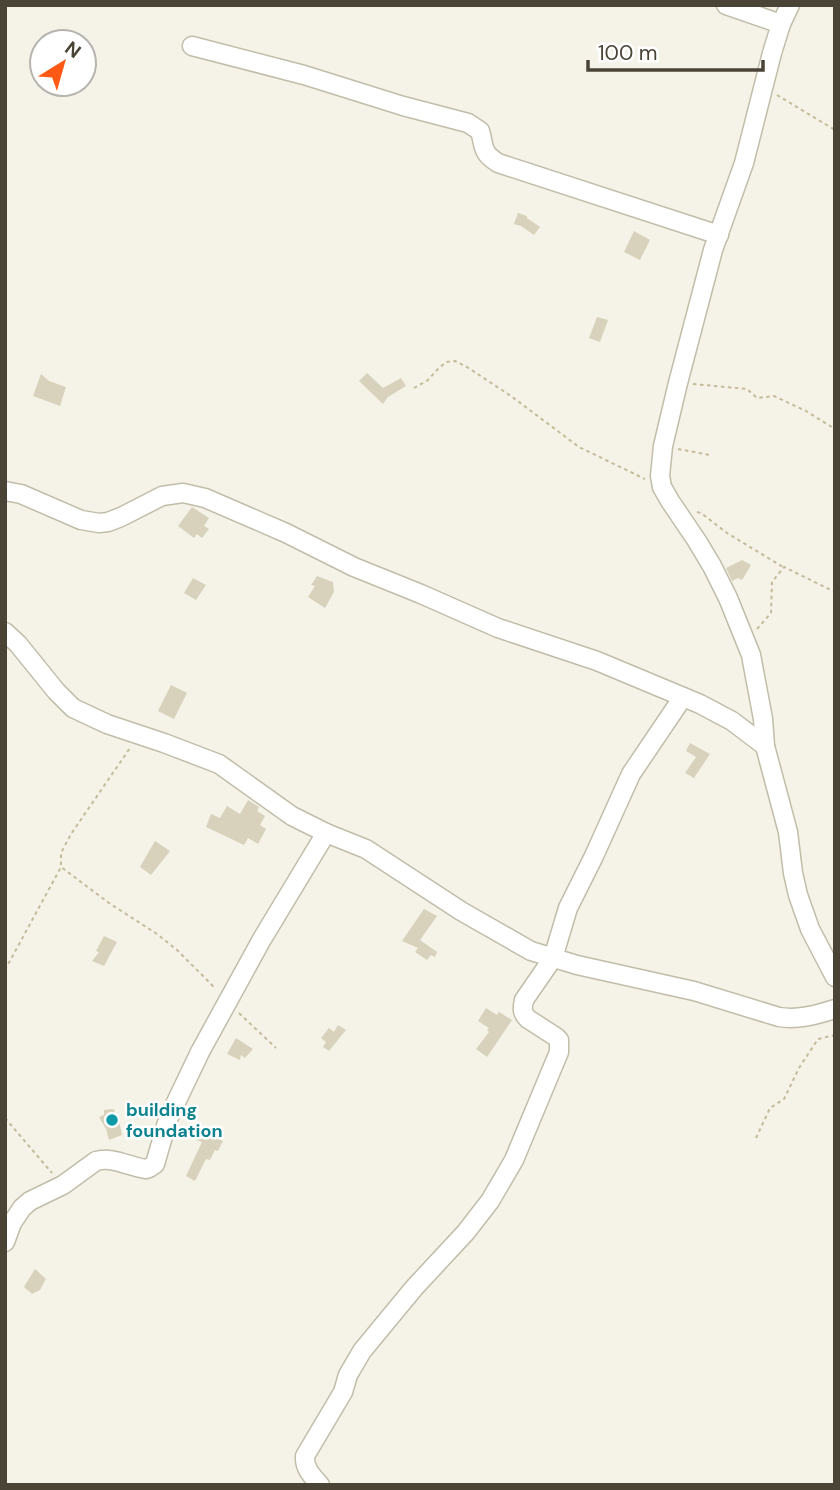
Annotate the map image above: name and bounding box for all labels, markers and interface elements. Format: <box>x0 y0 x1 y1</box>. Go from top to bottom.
north arrow <box>28 28 98 98</box>
scale bar <box>588 28 763 72</box>
text: N <box>60 36 86 64</box>
text: 100 m <box>598 39 658 67</box>
place label: building foundation <box>126 1098 223 1143</box>
marker: building foundation <box>104 1112 120 1128</box>

